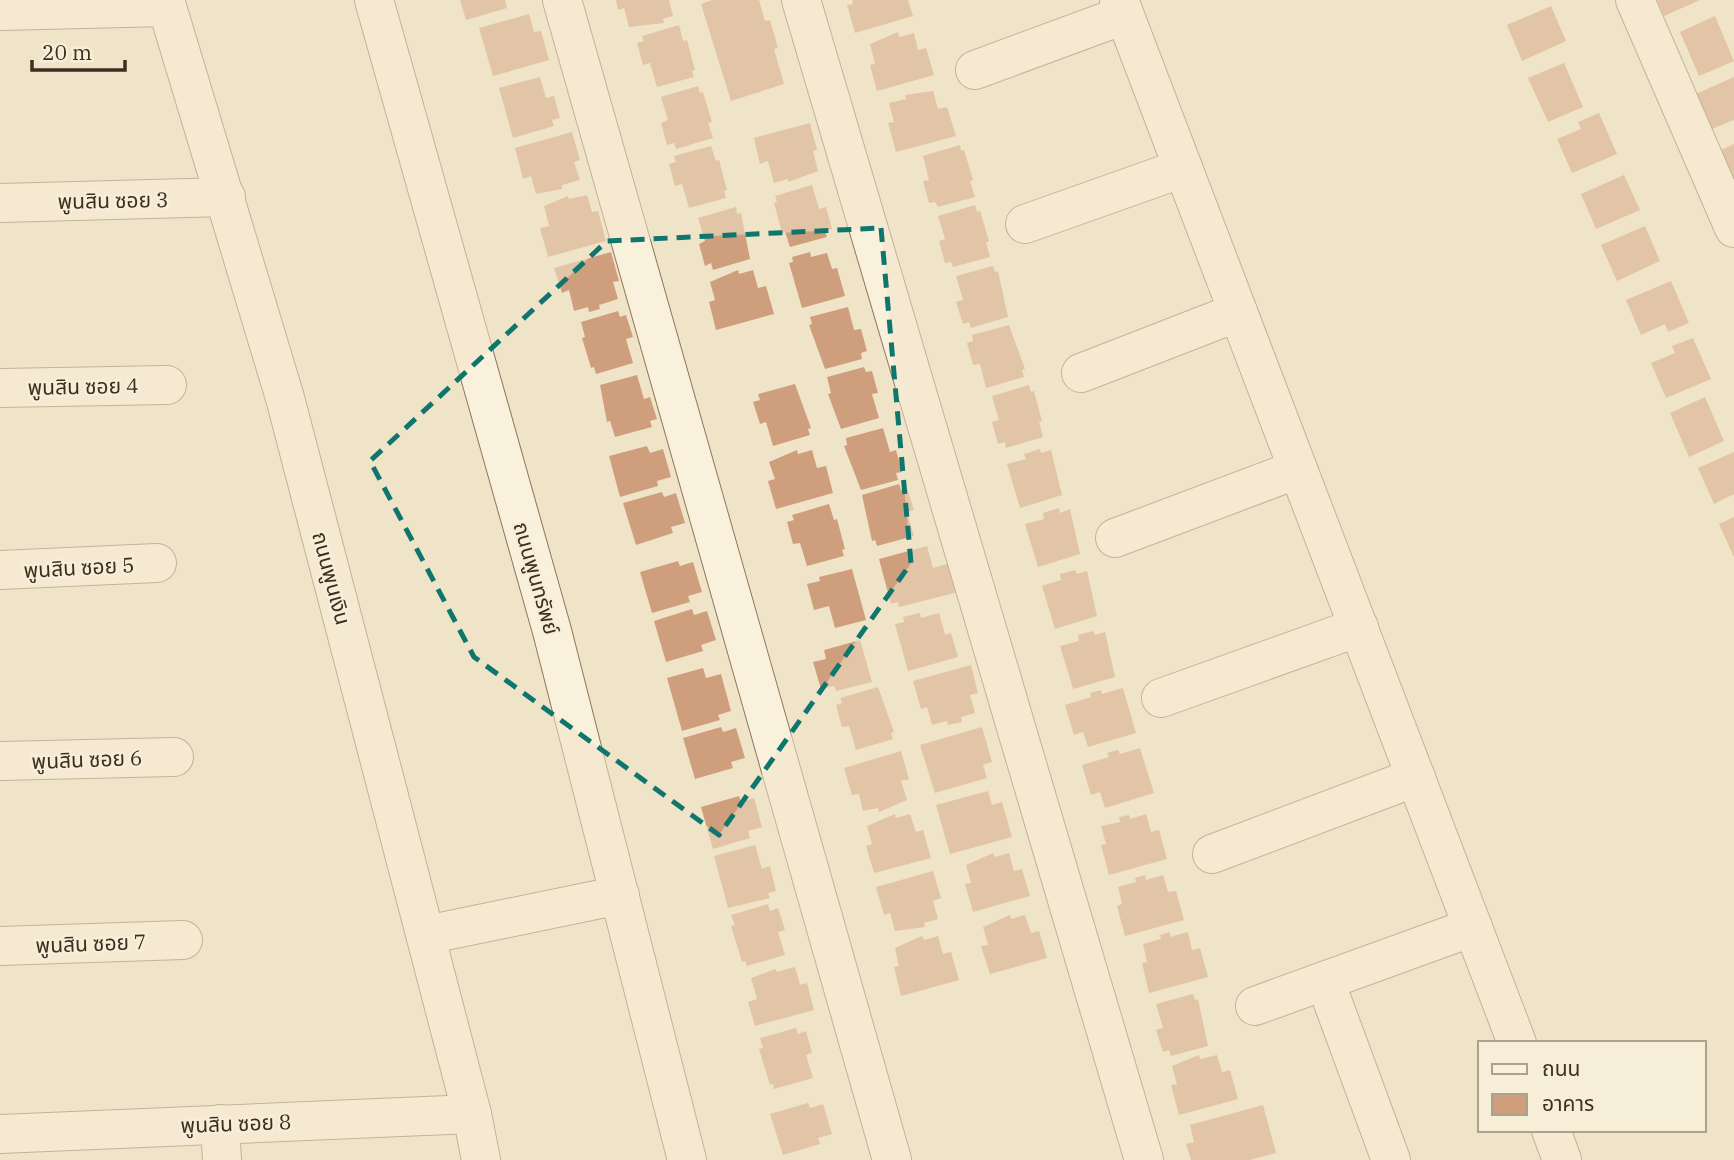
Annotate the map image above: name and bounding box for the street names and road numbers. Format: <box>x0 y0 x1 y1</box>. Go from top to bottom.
street label: พูนสิน ซอย 3 <box>57 185 169 215</box>
street label: พูนสิน ซอย 4 <box>27 371 139 401</box>
street label: ถนนพูนทรัพย์ <box>508 518 566 638</box>
street label: ถนนพูนเงิน <box>306 528 358 628</box>
street label: พูนสิน ซอย 5 <box>23 550 135 584</box>
street label: พูนสิน ซอย 6 <box>31 743 143 775</box>
street label: พูนสิน ซอย 7 <box>35 927 147 959</box>
street label: พูนสิน ซอย 8 <box>180 1107 292 1139</box>

